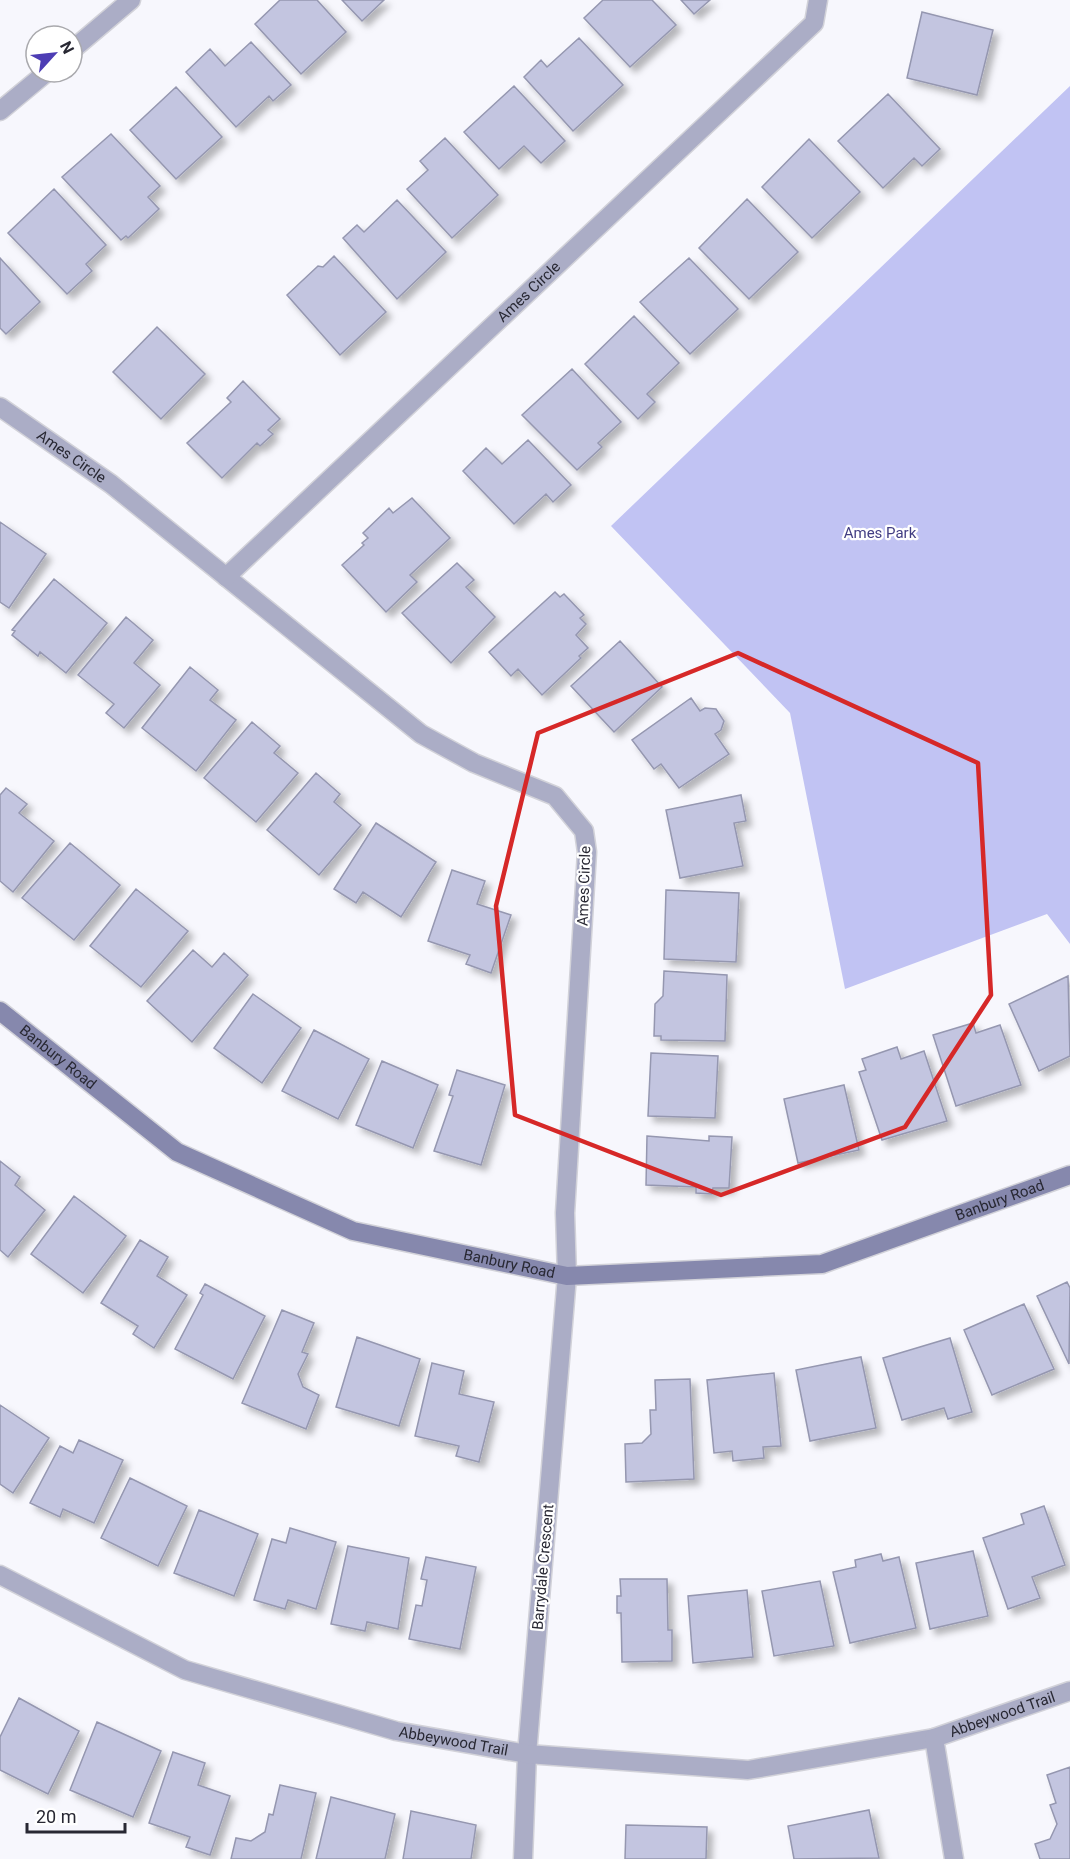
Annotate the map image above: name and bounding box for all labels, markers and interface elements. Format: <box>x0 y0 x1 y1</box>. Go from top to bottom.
north arrow <box>24 24 84 84</box>
text: N <box>56 38 78 57</box>
street label: Ames Circle <box>493 258 564 326</box>
street label: Ames Circle <box>33 426 110 487</box>
park label: Ames Park <box>844 524 917 542</box>
street label: Ames Circle <box>574 846 594 926</box>
street label: Banbury Road <box>16 1021 100 1093</box>
street label: Banbury Road <box>953 1176 1047 1224</box>
street label: Banbury Road <box>462 1245 557 1282</box>
street label: Barrydale Crescent <box>529 1503 557 1631</box>
street label: Abbeywood Trail <box>947 1688 1058 1741</box>
street label: Abbeywood Trail <box>397 1723 510 1760</box>
scale bar <box>27 1796 124 1834</box>
text: 20 m <box>36 1806 76 1827</box>

